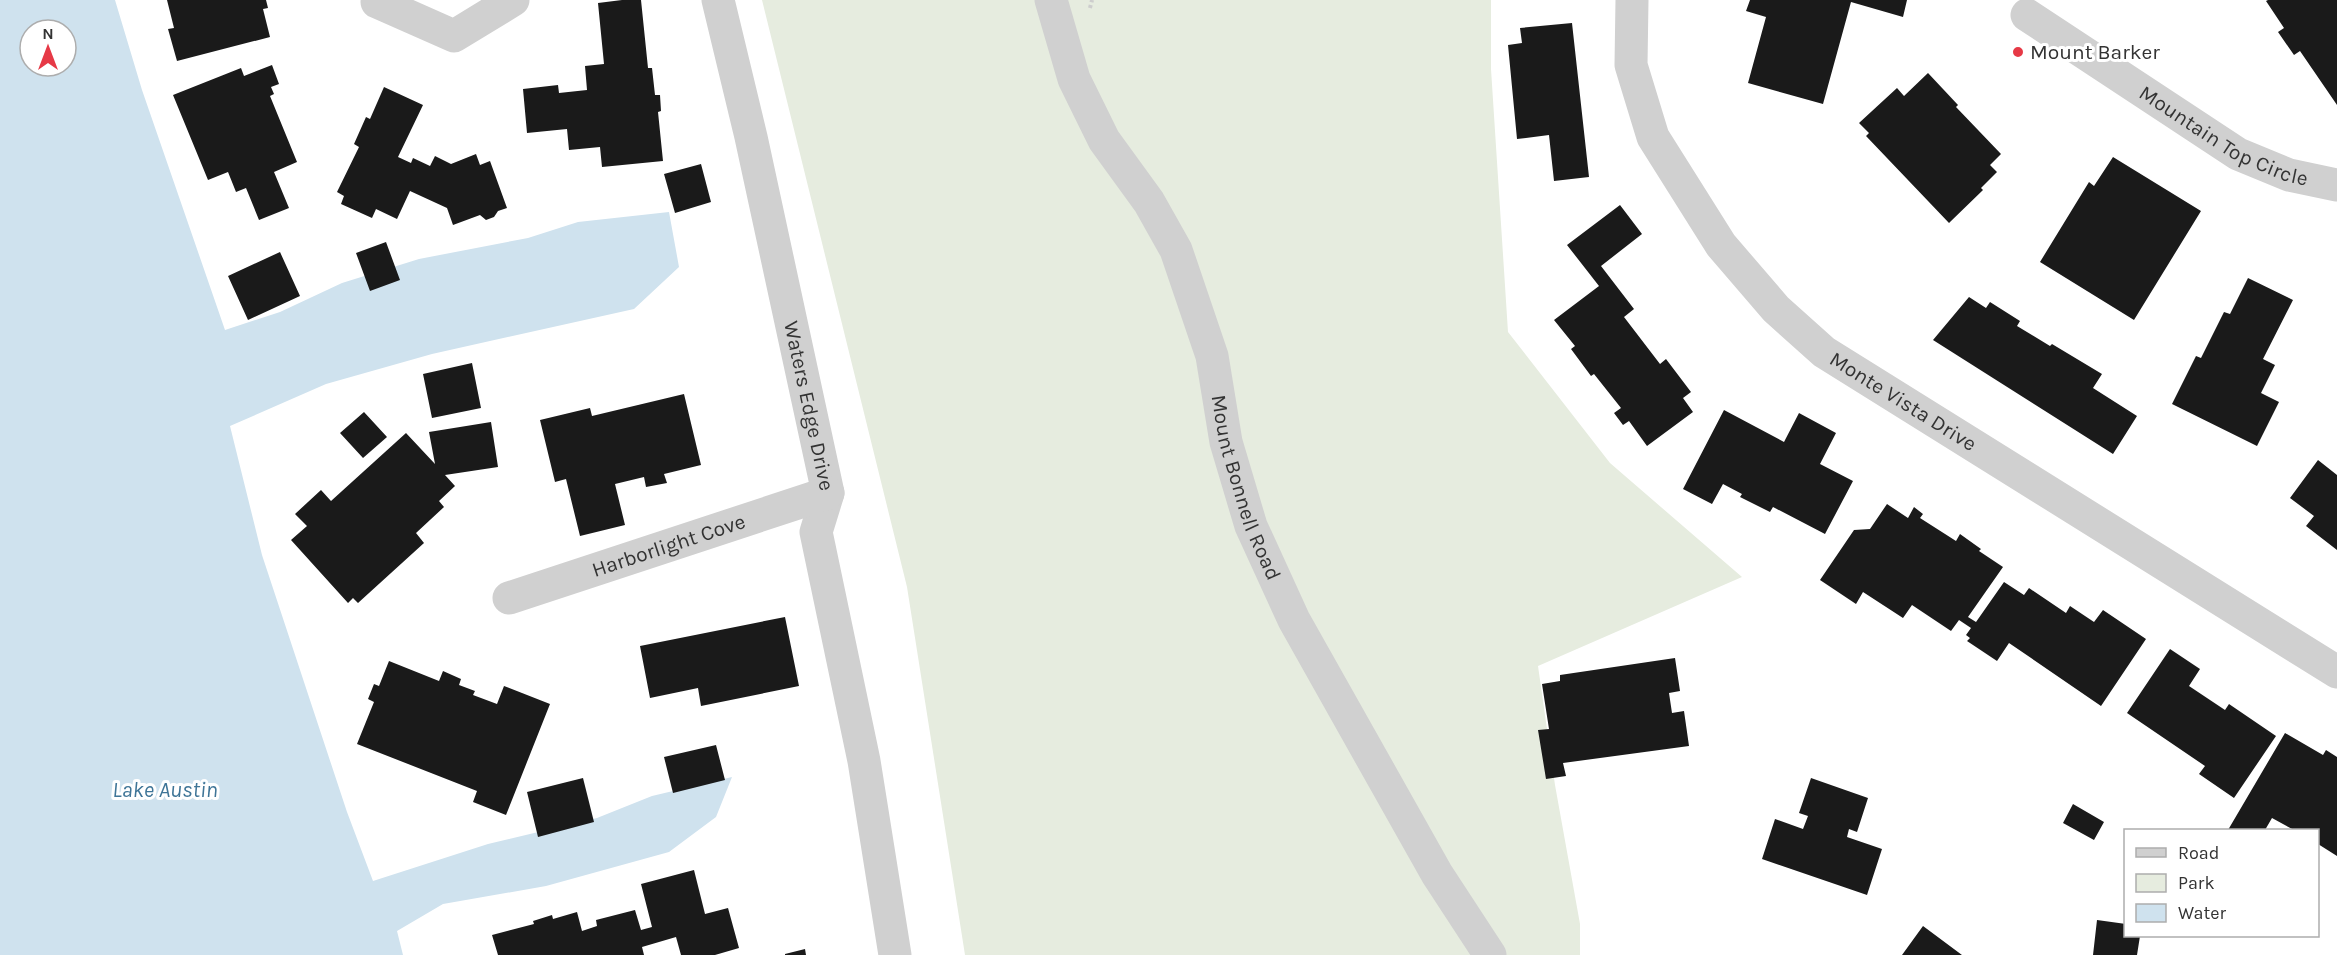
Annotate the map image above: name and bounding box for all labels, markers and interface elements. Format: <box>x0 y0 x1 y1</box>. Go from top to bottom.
north arrow <box>18 18 78 78</box>
text: N <box>42 24 54 43</box>
place label: Mount Barker <box>2030 40 2160 64</box>
marker: Mount Barker <box>2011 45 2025 59</box>
street label: Mountain Top Circle <box>2135 80 2310 191</box>
street label: Waters Edge Drive <box>779 319 839 493</box>
street label: Monte Vista Drive <box>1825 347 1981 456</box>
street label: Mount Bonnell Road <box>1206 393 1286 584</box>
street label: Harborlight Cove <box>589 509 748 582</box>
water label: Lake Austin <box>112 777 218 803</box>
legend <box>2124 829 2319 937</box>
text: Road <box>2178 842 2219 864</box>
text: Park <box>2178 872 2215 894</box>
text: Water <box>2178 902 2226 924</box>

